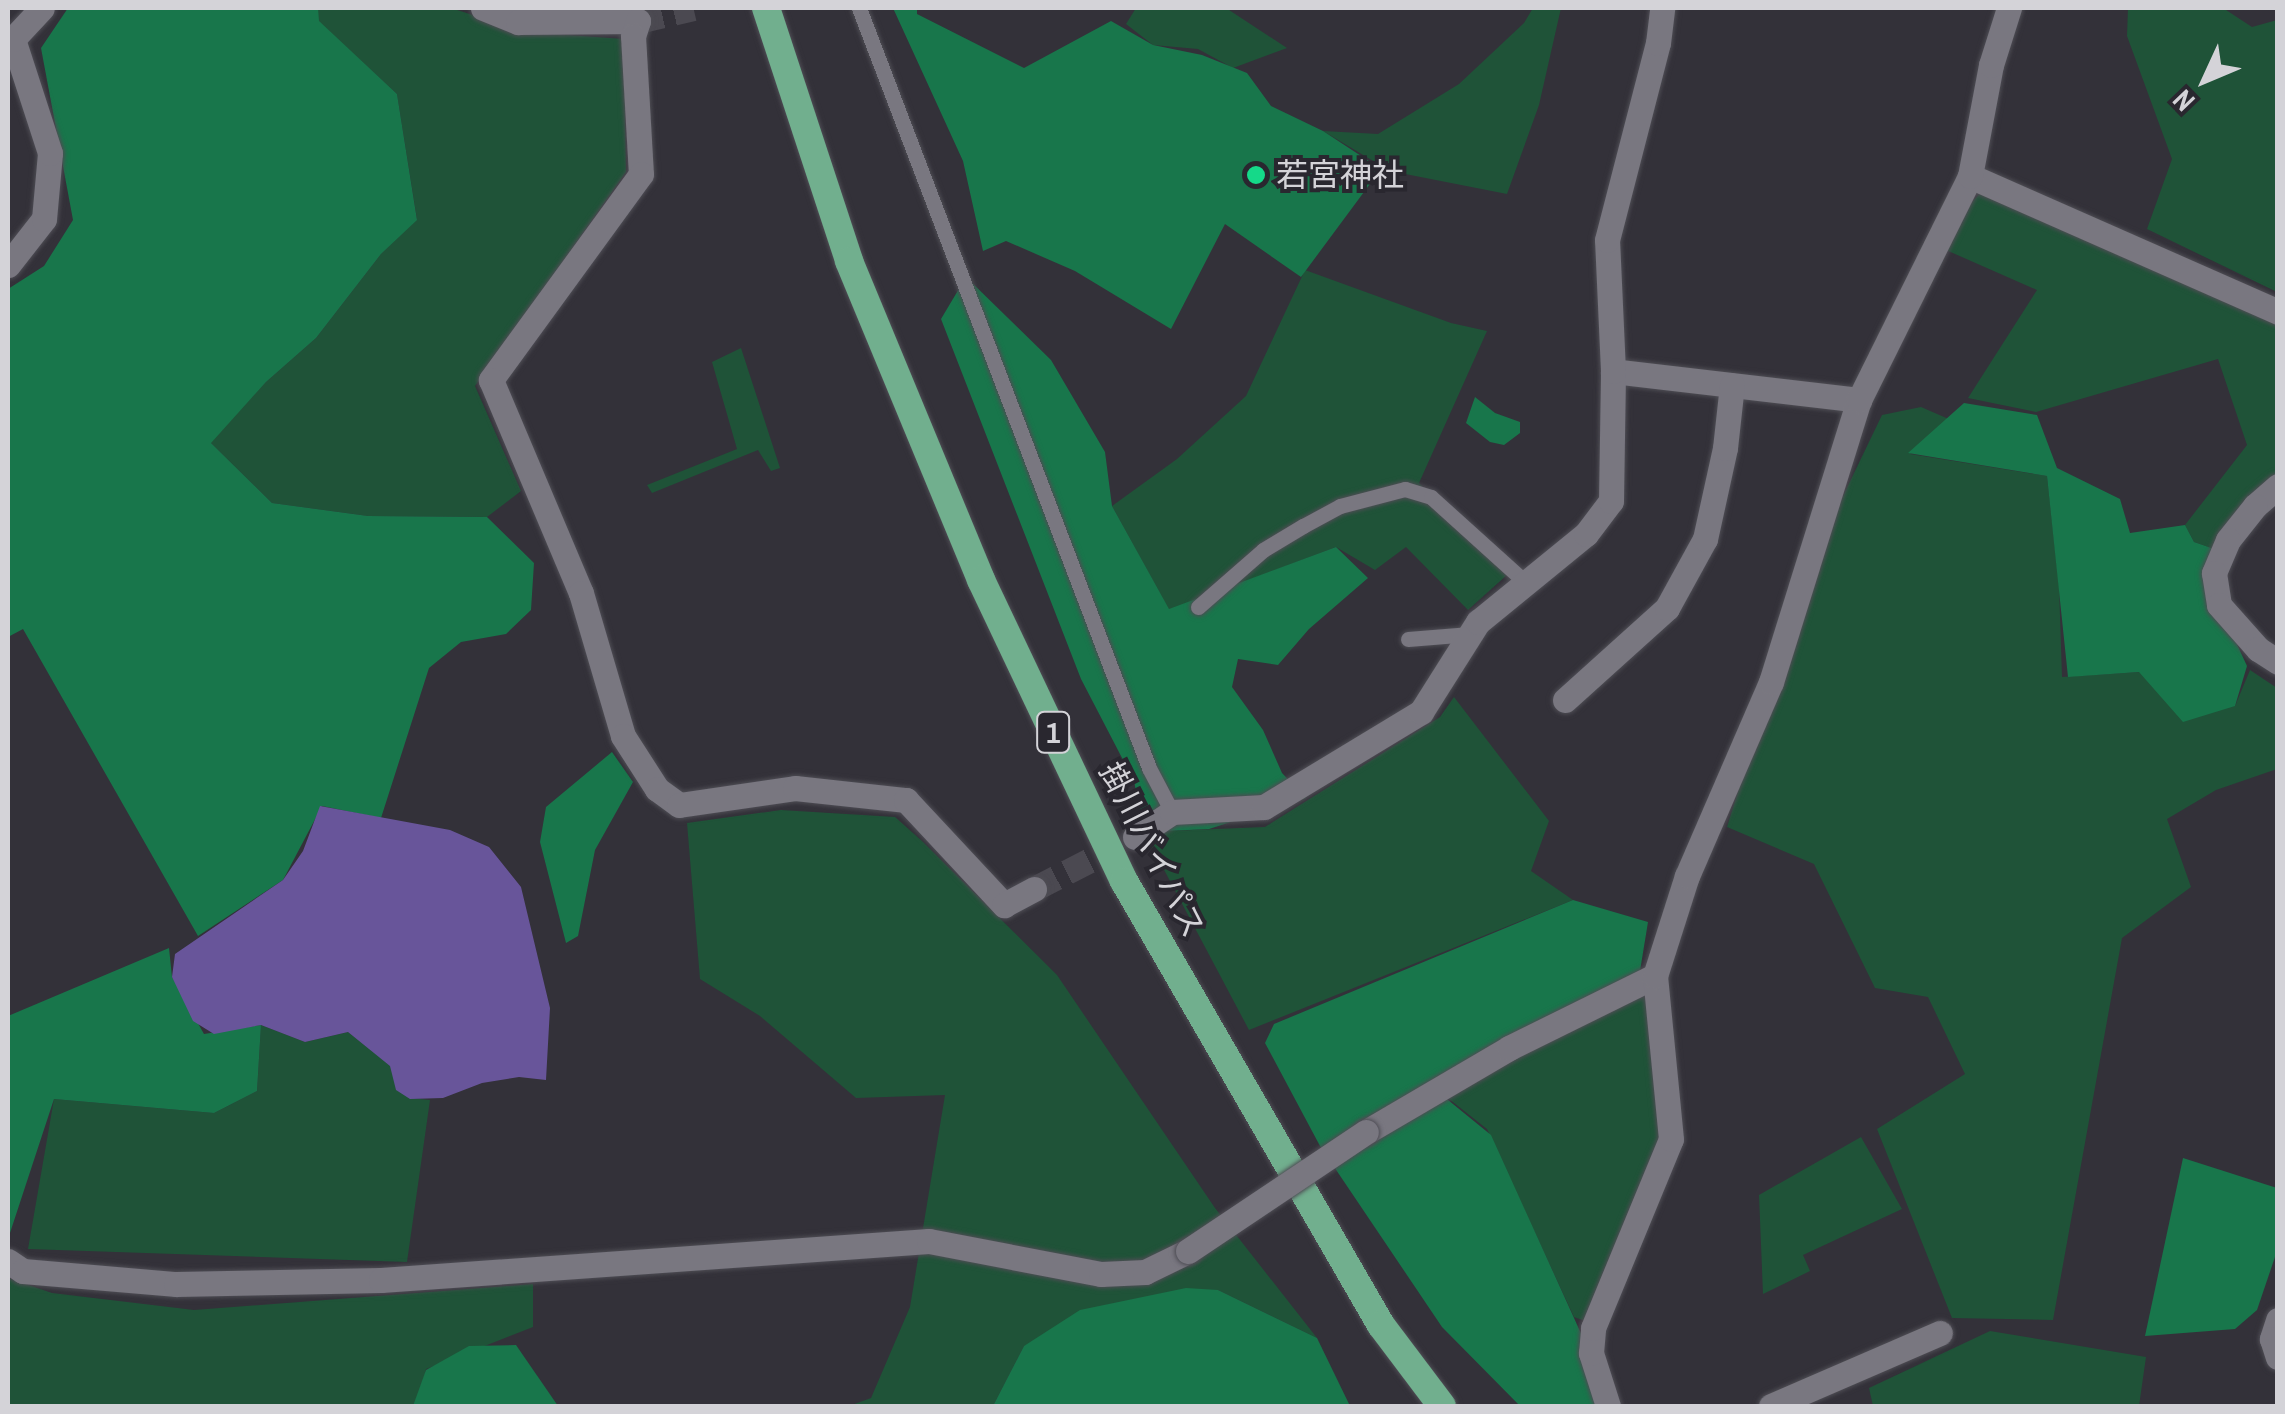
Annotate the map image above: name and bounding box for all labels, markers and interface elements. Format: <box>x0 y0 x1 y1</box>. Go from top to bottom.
north arrow <box>2155 30 2255 130</box>
text: N <box>2164 82 2203 120</box>
place label: 若宮神社 <box>1276 156 1404 194</box>
marker: 若宮神社 <box>1245 164 1267 186</box>
road number: 1 <box>1036 707 1070 757</box>
street label: 掛川バイパス <box>1091 756 1213 944</box>

